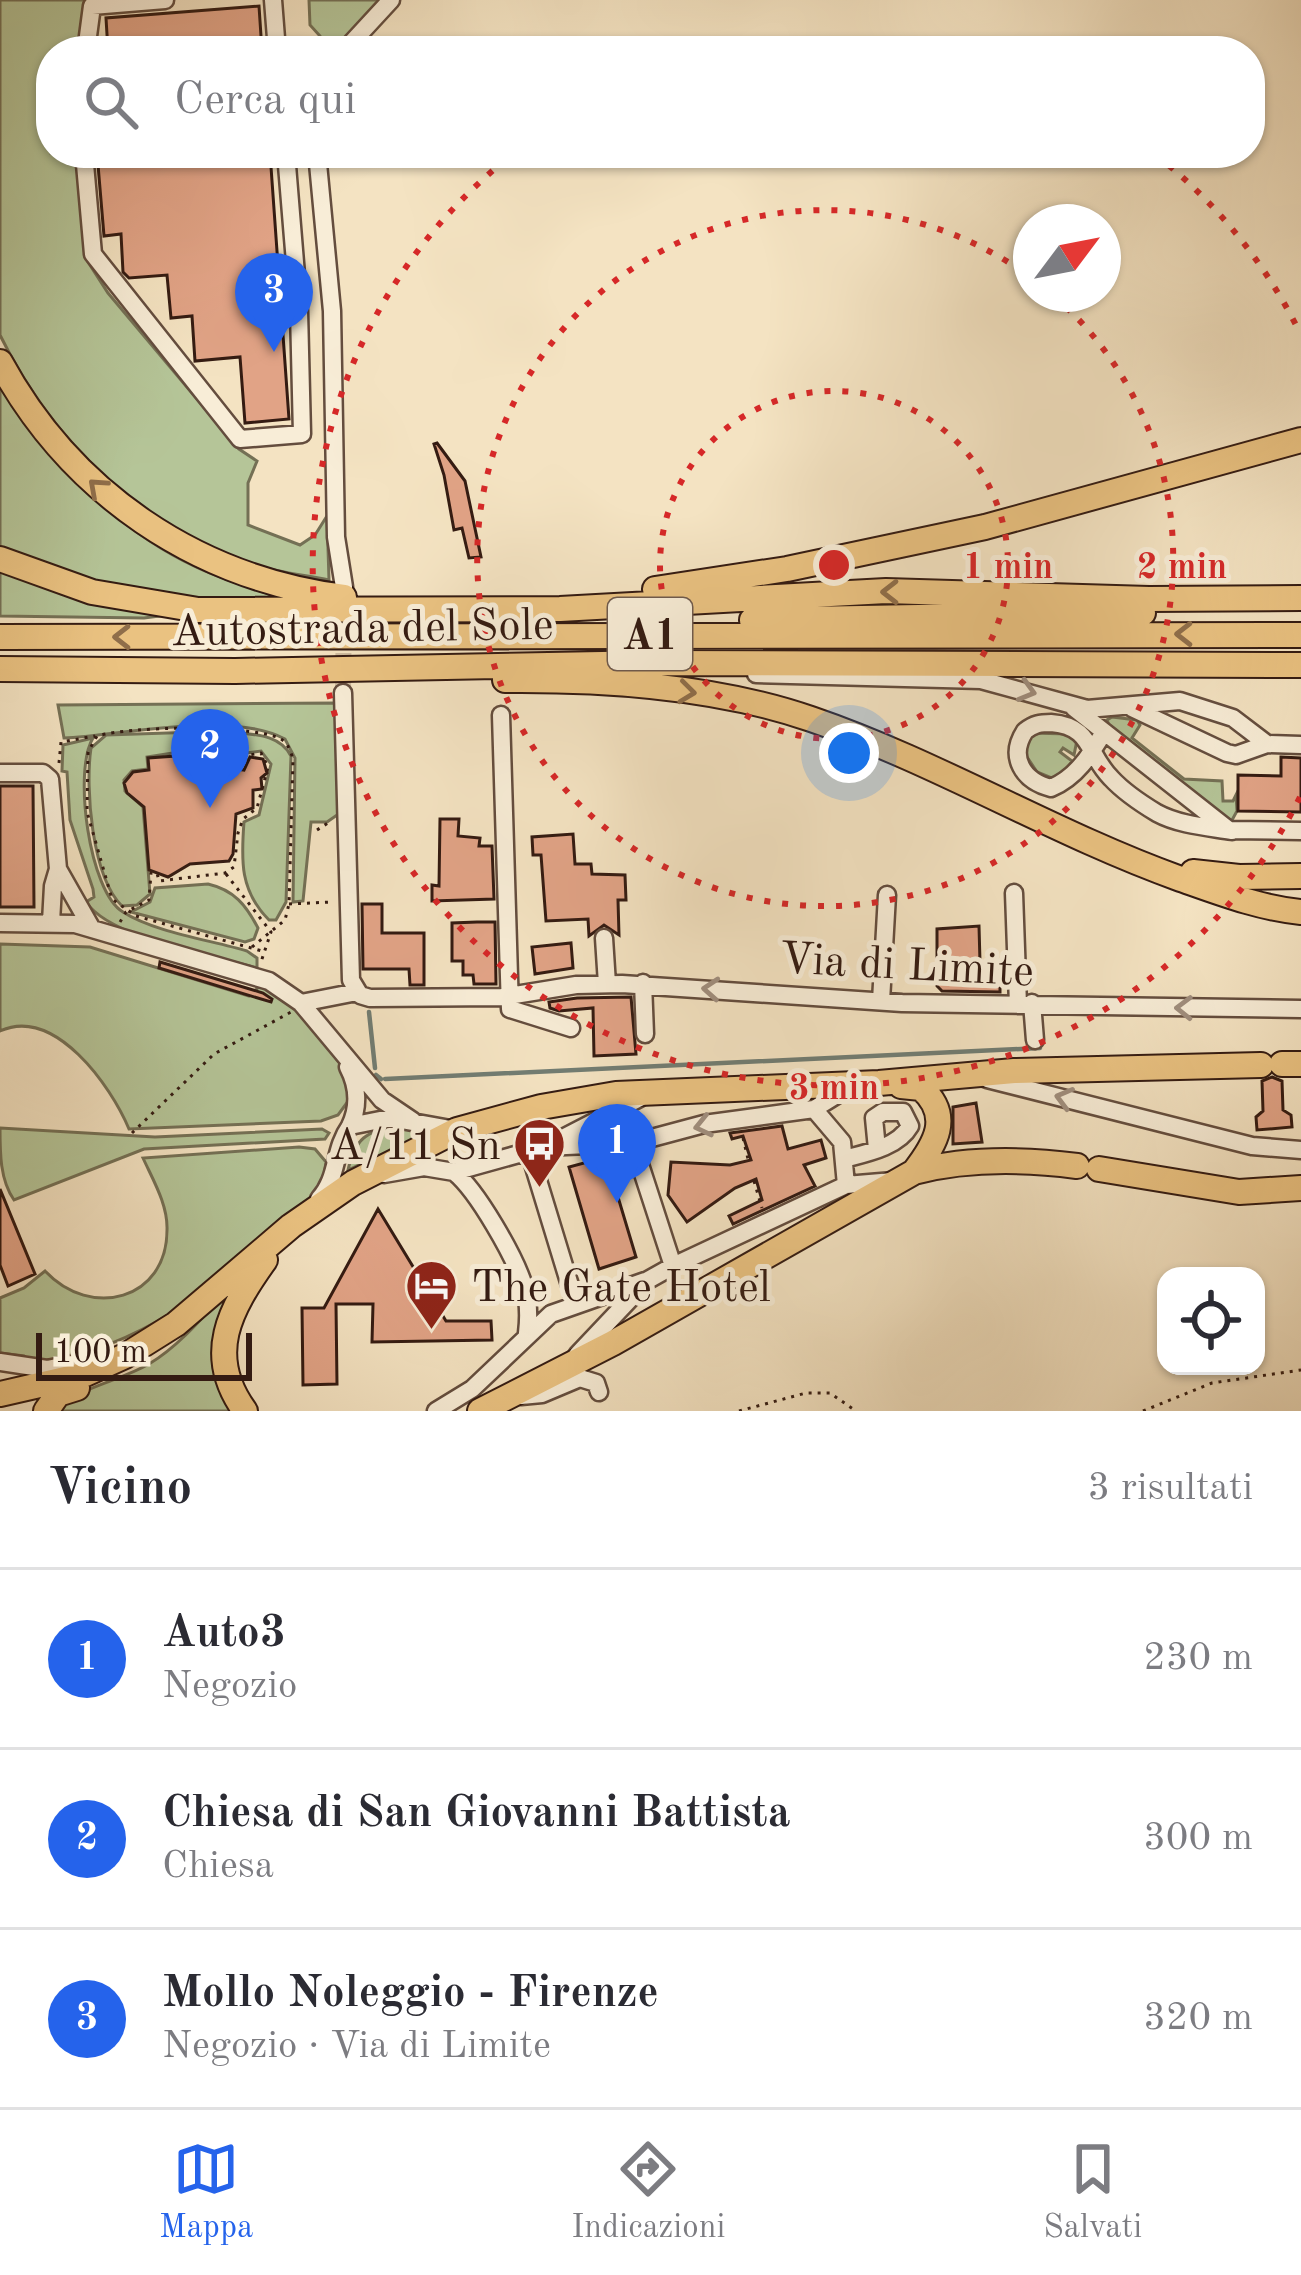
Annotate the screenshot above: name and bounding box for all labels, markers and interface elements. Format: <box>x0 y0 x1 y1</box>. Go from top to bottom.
search box <box>36 36 1265 168</box>
icon: search <box>78 69 144 135</box>
text: Cerca qui <box>174 79 357 124</box>
north arrow <box>1013 204 1121 312</box>
pin: 3 <box>235 253 313 352</box>
one-way arrow <box>89 480 111 501</box>
centre of rings <box>813 544 855 586</box>
text: 1 min <box>963 551 1053 587</box>
text: 2 min <box>1137 551 1227 587</box>
one-way arrow <box>880 579 898 605</box>
road number: A1 <box>608 598 692 670</box>
street label: Autostrada del Sole <box>170 605 554 656</box>
one-way arrow <box>1174 621 1192 647</box>
one-way arrow <box>112 624 130 650</box>
one-way arrow <box>1016 677 1037 702</box>
one-way arrow <box>677 679 697 705</box>
pin: 2 <box>171 709 249 808</box>
your location <box>819 723 879 783</box>
street label: Via di Limite <box>778 938 1035 997</box>
one-way arrow <box>701 977 720 1002</box>
one-way arrow <box>1174 995 1193 1021</box>
text: 3 min <box>789 1072 879 1108</box>
one-way arrow <box>1055 1087 1075 1112</box>
pin: 1 <box>578 1104 656 1203</box>
one-way arrow <box>694 1112 714 1137</box>
bus stop icon: A/11 Sn <box>512 1115 568 1189</box>
place label: A/11 Sn <box>329 1125 501 1170</box>
hotel icon: The Gate Hotel <box>404 1257 460 1331</box>
place label: The Gate Hotel <box>471 1267 771 1312</box>
map controls <box>1157 1267 1265 1375</box>
button: locate <box>1157 1267 1265 1375</box>
scale bar <box>36 1327 252 1380</box>
text: 100 m <box>54 1337 147 1370</box>
text: Vicino <box>48 1464 192 1515</box>
text: 3 risultati <box>1088 1469 1253 1508</box>
text: Auto3 <box>162 1612 286 1657</box>
text: 1 <box>76 1639 98 1678</box>
text: 230 m <box>1143 1639 1253 1678</box>
text: Negozio <box>162 1667 297 1706</box>
text: Chiesa di San Giovanni Battista <box>162 1792 791 1837</box>
text: 2 <box>76 1819 98 1858</box>
text: 300 m <box>1143 1819 1253 1858</box>
text: Chiesa <box>162 1847 274 1886</box>
text: Mollo Noleggio - Firenze <box>162 1972 659 2017</box>
text: 3 <box>76 1999 98 2038</box>
text: 320 m <box>1143 1999 1253 2038</box>
text: Negozio · Via di Limite <box>162 2027 551 2066</box>
tab: Mappa <box>159 2136 253 2249</box>
tab: Indicazioni <box>571 2136 725 2249</box>
tab: Salvati <box>1043 2136 1142 2249</box>

